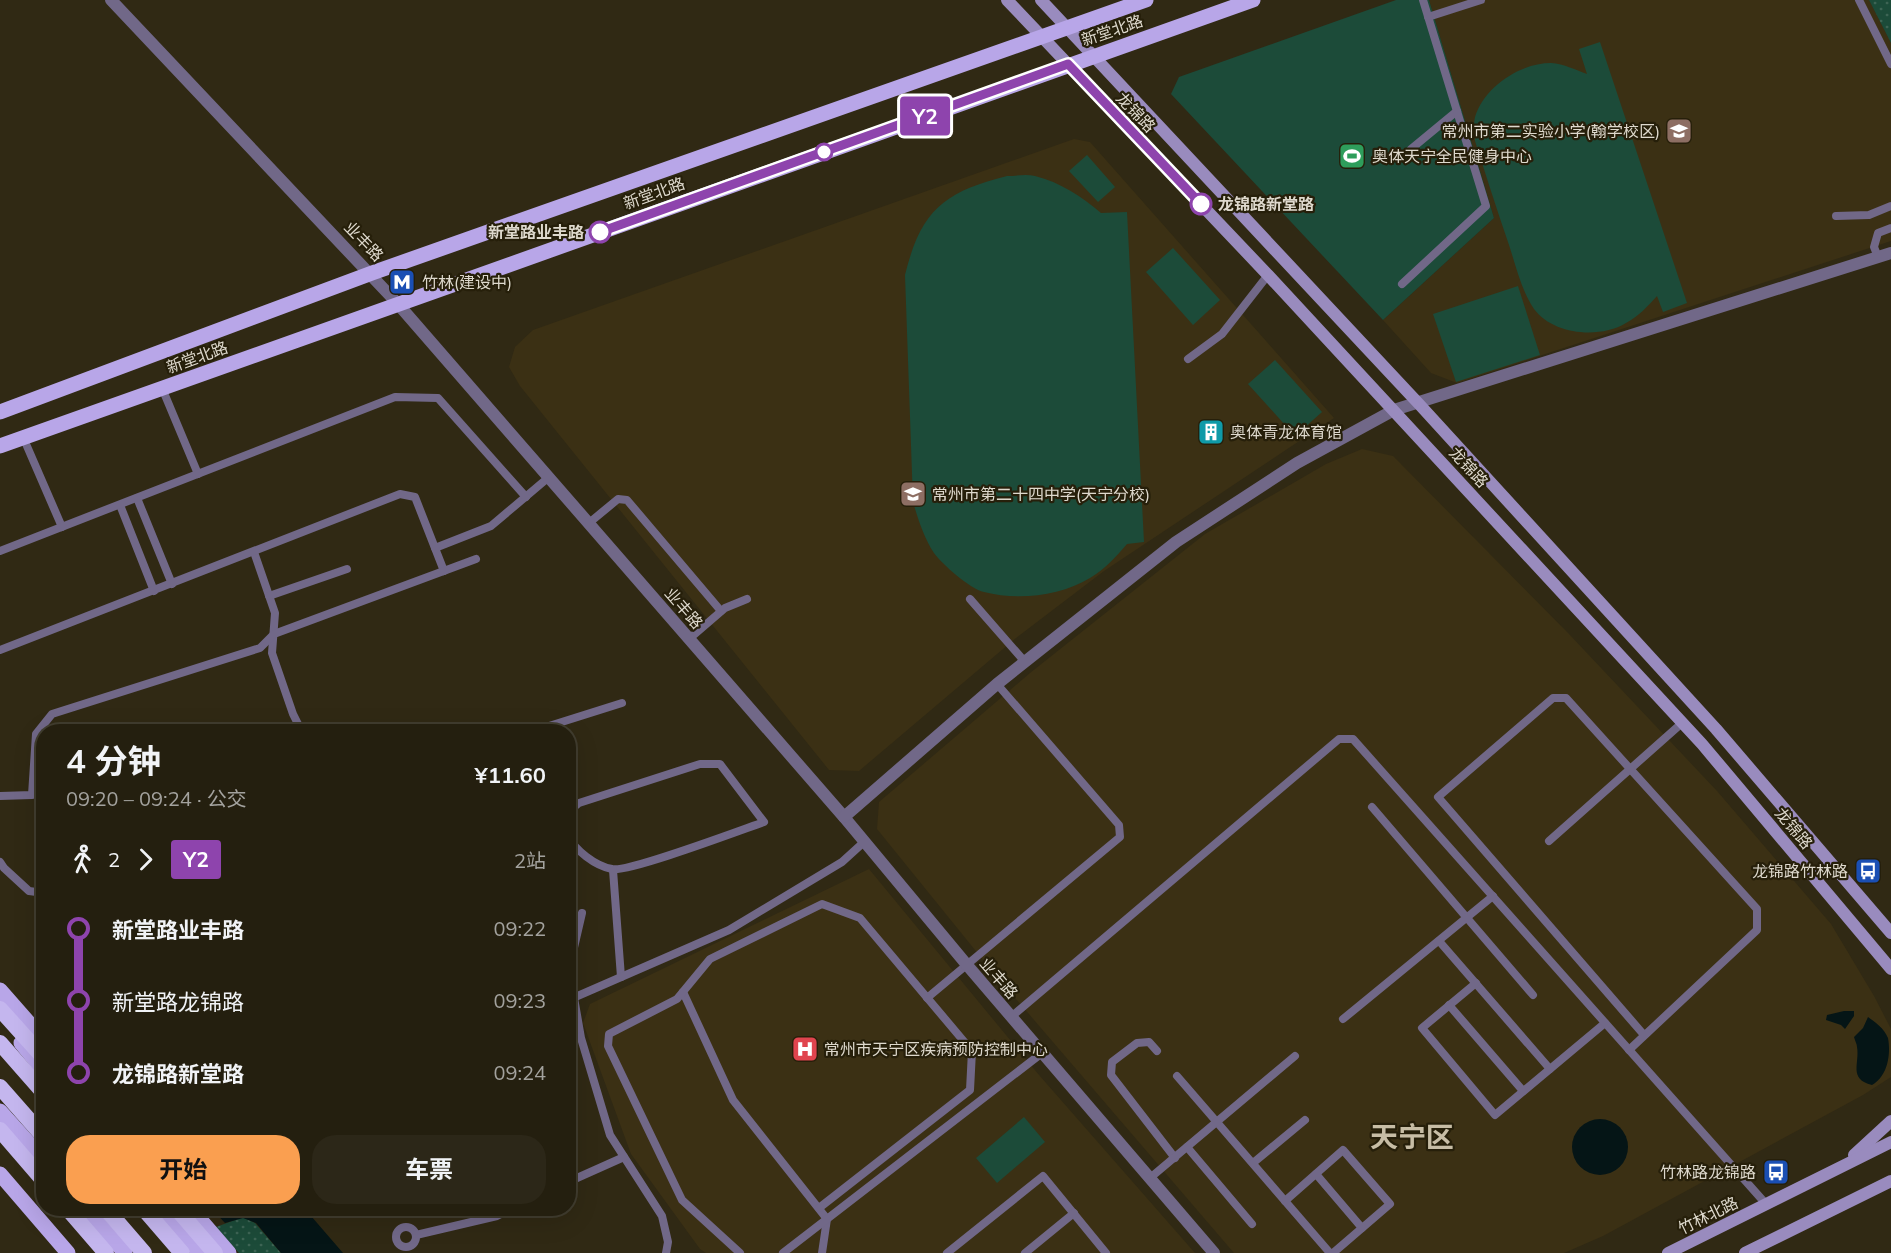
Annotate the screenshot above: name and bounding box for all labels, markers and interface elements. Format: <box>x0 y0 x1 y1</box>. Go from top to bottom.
street label: 新堂北路 <box>1078 10 1146 50</box>
street label: 龙锦路 <box>1112 88 1160 136</box>
line badge: Y2 <box>898 96 952 136</box>
text: Y2 <box>912 103 938 129</box>
school or university icon: 常州市第二实验小学(翰学校区) <box>1664 116 1694 146</box>
place label: 常州市第二实验小学(翰学校区) <box>1442 121 1660 141</box>
sports icon: 奥体天宁全民健身中心 <box>1337 141 1367 171</box>
unlabelled marker <box>815 143 833 161</box>
place label: 奥体天宁全民健身中心 <box>1372 146 1532 166</box>
street label: 新堂北路 <box>621 173 687 213</box>
marker: 龙锦路新堂路 <box>1190 193 1212 215</box>
place label: 龙锦路新堂路 <box>1218 194 1314 214</box>
street label: 业丰路 <box>340 217 388 265</box>
marker: 新堂路业丰路 <box>589 221 611 243</box>
place label: 新堂路业丰路 <box>488 222 584 242</box>
metro station icon: 竹林(建设中) <box>387 267 417 297</box>
place label: 竹林(建设中) <box>422 272 512 292</box>
street label: 新堂北路 <box>164 337 230 377</box>
building icon: 奥体青龙体育馆 <box>1196 417 1226 447</box>
place label: 奥体青龙体育馆 <box>1230 422 1342 442</box>
street label: 龙锦路 <box>1445 443 1493 491</box>
school or university icon: 常州市第二十四中学(天宁分校) <box>898 479 928 509</box>
place label: 常州市第二十四中学(天宁分校) <box>932 484 1150 504</box>
street label: 业丰路 <box>661 583 707 633</box>
text: 4 分钟 <box>66 740 161 781</box>
text: ¥11.60 <box>475 761 546 789</box>
text: 09:20 – 09:24 · 公交 <box>66 786 247 811</box>
street label: 龙锦路 <box>1771 803 1817 853</box>
icon: walk <box>66 843 99 876</box>
icon: forward <box>129 843 162 876</box>
text: Y2 <box>183 846 209 872</box>
text: 2 <box>108 847 120 872</box>
text: 2站 <box>514 848 546 873</box>
bus stop icon: 龙锦路竹林路 <box>1853 856 1883 886</box>
place label: 龙锦路竹林路 <box>1752 861 1848 881</box>
text: 新堂路业丰路 <box>112 916 244 944</box>
text: 09:22 <box>493 916 546 941</box>
street label: 业丰路 <box>976 953 1022 1003</box>
text: 新堂路龙锦路 <box>112 988 244 1016</box>
text: 09:23 <box>493 988 546 1013</box>
hospital icon: 常州市天宁区疾病预防控制中心 <box>790 1034 820 1064</box>
place label: 常州市天宁区疾病预防控制中心 <box>824 1039 1048 1059</box>
text: 龙锦路新堂路 <box>112 1060 244 1088</box>
text: 09:24 <box>493 1060 546 1085</box>
district label: 天宁区 <box>1370 1119 1454 1154</box>
button: 开始 <box>66 1135 300 1204</box>
button: 车票 <box>312 1135 546 1204</box>
bus stop icon: 竹林路龙锦路 <box>1761 1157 1791 1187</box>
place label: 竹林路龙锦路 <box>1660 1162 1756 1182</box>
street label: 竹林北路 <box>1675 1192 1741 1238</box>

